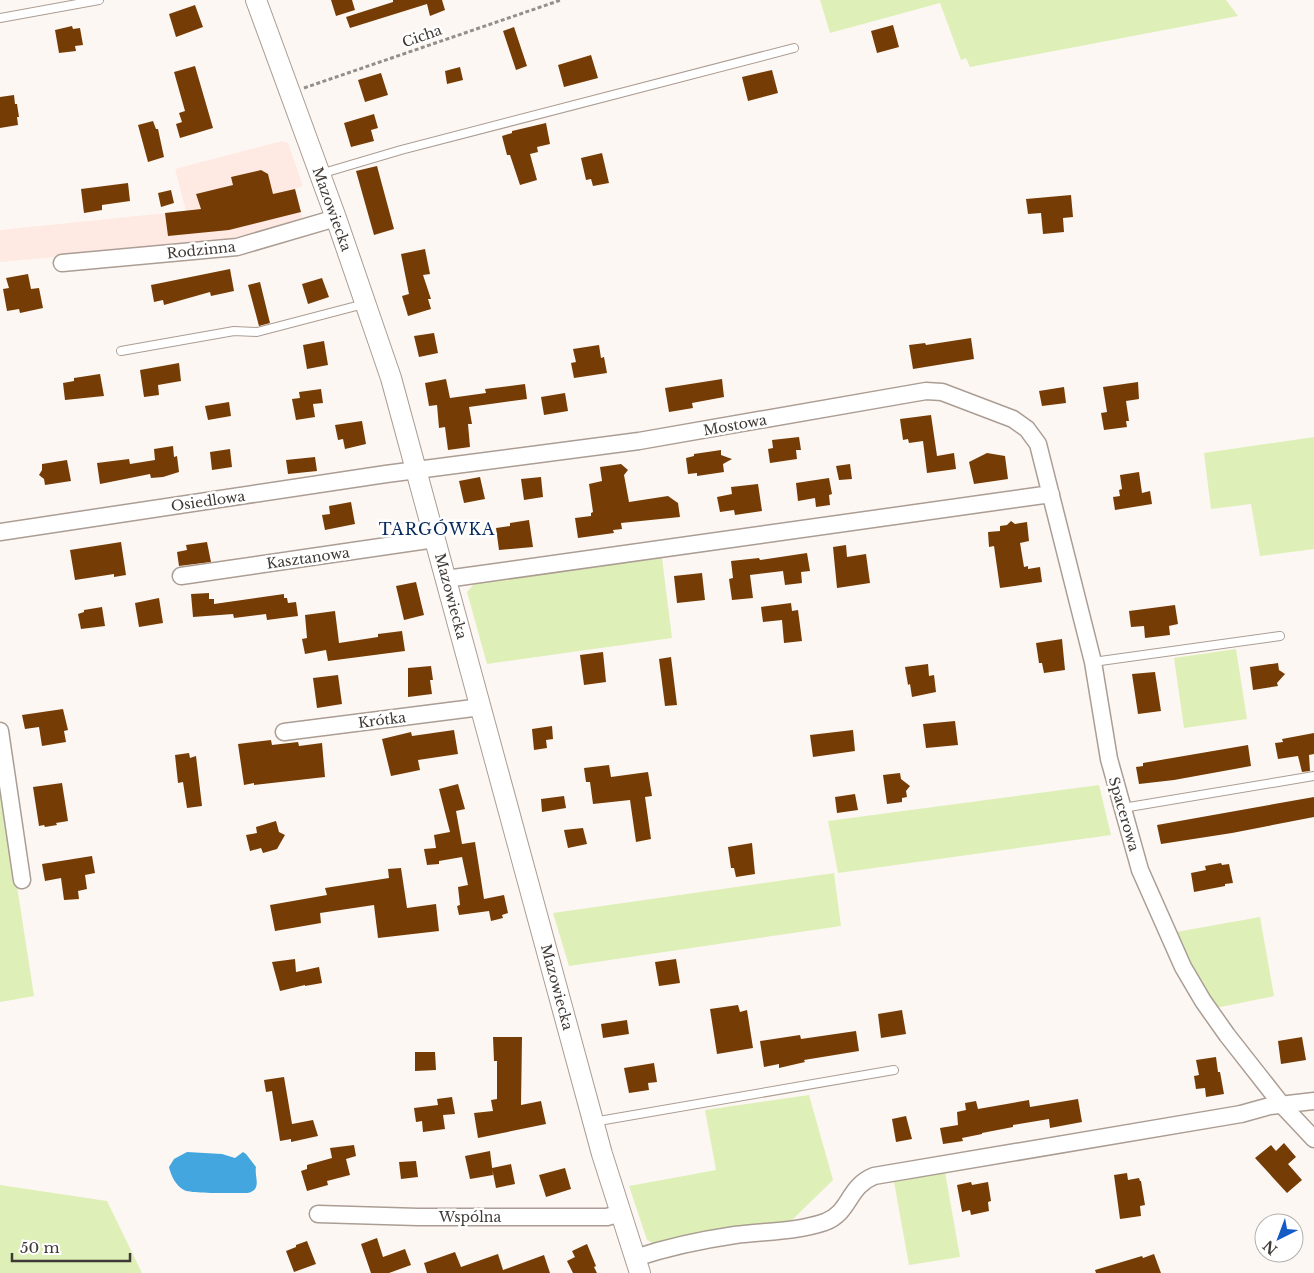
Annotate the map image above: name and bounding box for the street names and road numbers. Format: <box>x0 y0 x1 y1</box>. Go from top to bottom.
street label: Cicha <box>400 21 444 51</box>
street label: Mazowiecka <box>308 164 356 254</box>
street label: Rodzinna <box>166 237 237 263</box>
street label: Mostowa <box>702 411 768 439</box>
street label: Osiedlowa <box>170 487 246 515</box>
street label: Kasztanowa <box>265 543 351 573</box>
street label: Mazowiecka <box>431 551 471 641</box>
street label: Krótka <box>357 708 407 732</box>
street label: Spacerowa <box>1105 775 1143 854</box>
street label: Mazowiecka <box>537 942 577 1032</box>
street label: Wspólna <box>438 1208 501 1226</box>

